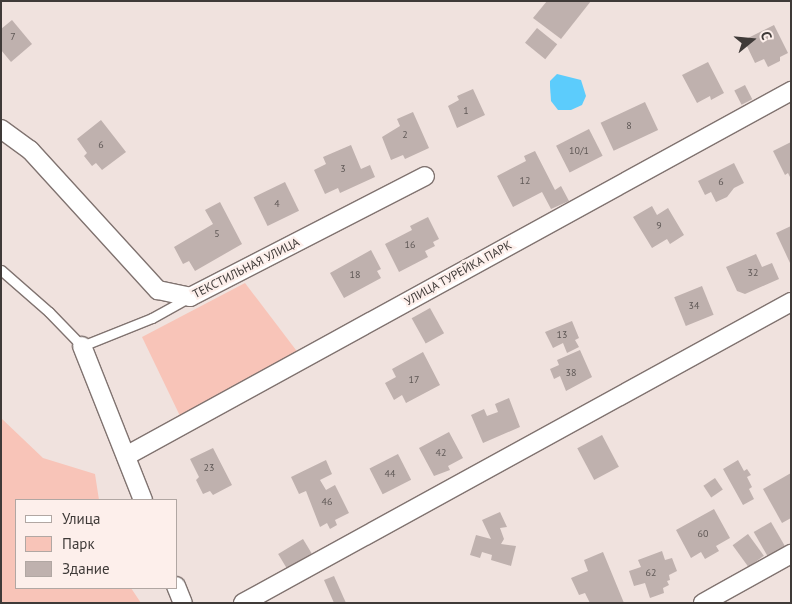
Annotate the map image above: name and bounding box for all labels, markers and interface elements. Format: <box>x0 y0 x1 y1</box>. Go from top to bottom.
north arrow <box>727 15 777 65</box>
text: С <box>757 29 776 42</box>
house number: 7 <box>10 31 16 43</box>
house number: 1 <box>463 105 469 117</box>
house number: 8 <box>626 120 632 132</box>
house number: 2 <box>402 129 408 141</box>
house number: 6 <box>98 139 104 151</box>
house number: 10/1 <box>569 145 589 157</box>
house number: 3 <box>340 163 346 175</box>
house number: 12 <box>520 175 530 187</box>
house number: 6 <box>718 176 724 188</box>
house number: 4 <box>274 198 280 210</box>
house number: 9 <box>656 220 662 232</box>
house number: 5 <box>214 228 220 240</box>
street label: ТЕКСТИЛЬНАЯ УЛИЦА <box>190 235 302 301</box>
street label: УЛИЦА ТУРЕЙКА ПАРК <box>401 237 515 309</box>
house number: 16 <box>405 239 415 251</box>
house number: 32 <box>748 267 758 279</box>
house number: 18 <box>350 269 360 281</box>
house number: 34 <box>689 300 699 312</box>
house number: 13 <box>557 329 567 341</box>
house number: 38 <box>566 367 576 379</box>
house number: 17 <box>409 374 419 386</box>
house number: 42 <box>436 447 446 459</box>
house number: 23 <box>204 462 214 474</box>
house number: 44 <box>385 468 395 480</box>
house number: 46 <box>322 496 332 508</box>
legend <box>15 499 178 589</box>
text: Улица <box>62 509 100 528</box>
house number: 60 <box>698 528 708 540</box>
text: Парк <box>62 534 95 553</box>
text: Здание <box>62 559 110 578</box>
house number: 62 <box>646 567 656 579</box>

